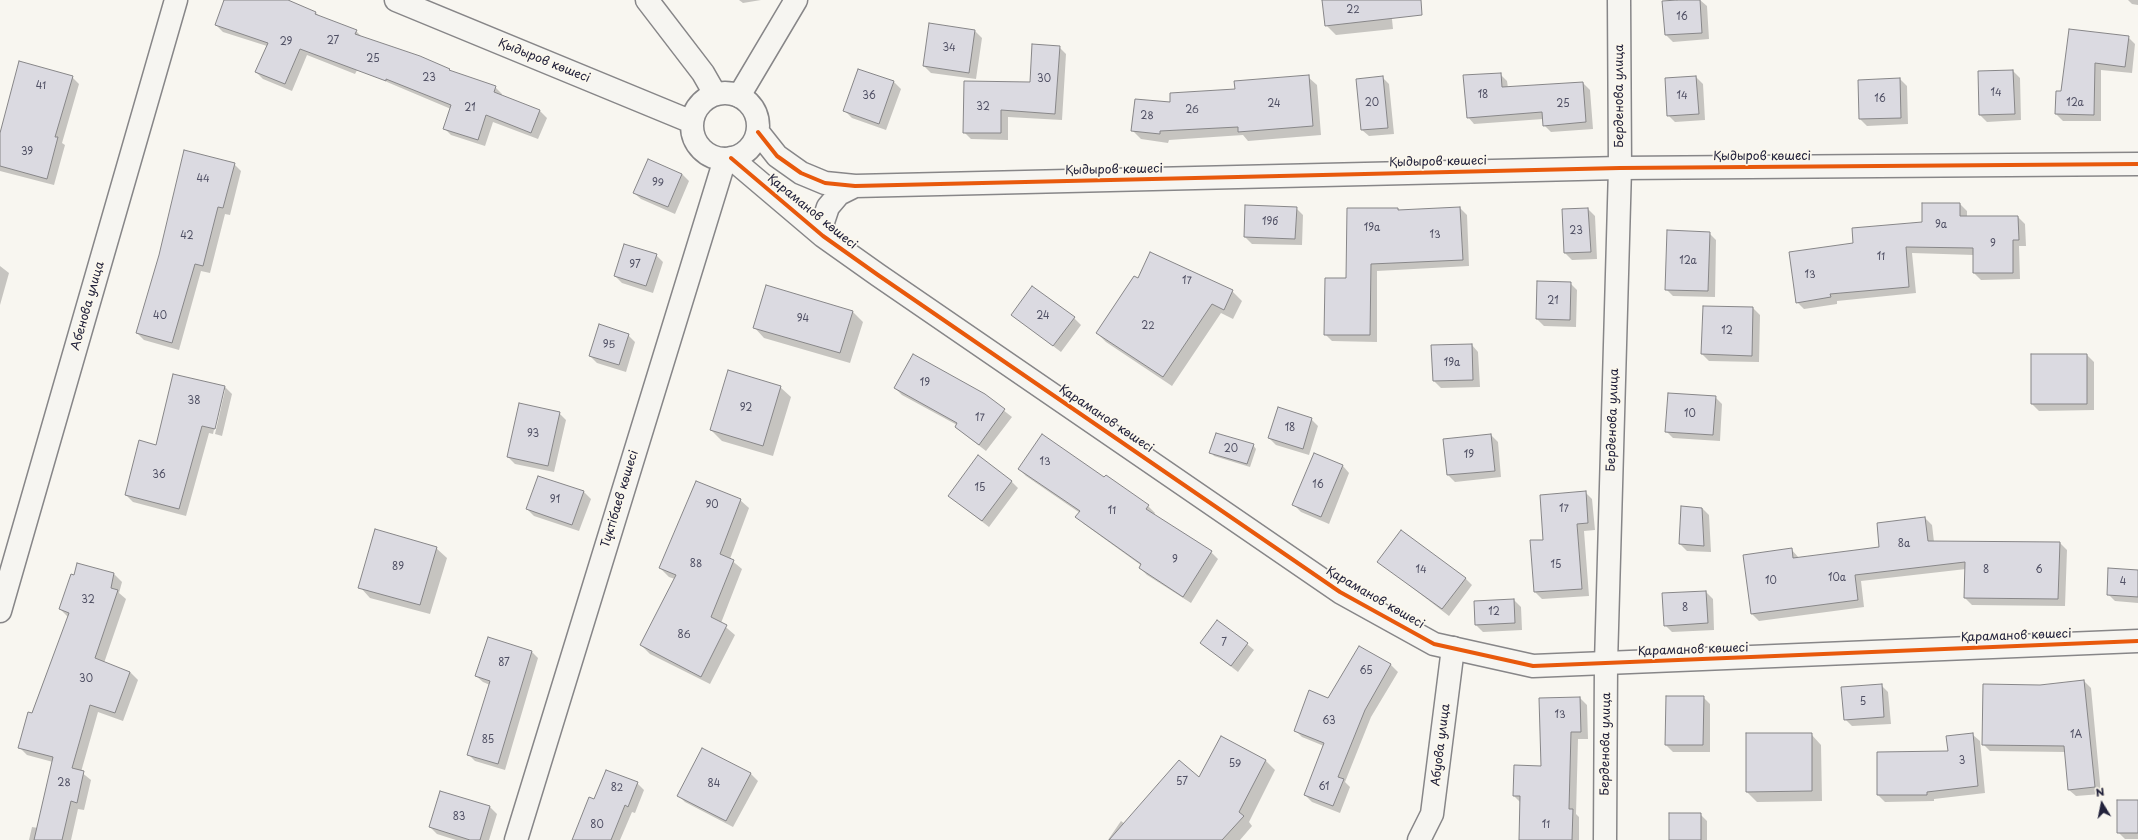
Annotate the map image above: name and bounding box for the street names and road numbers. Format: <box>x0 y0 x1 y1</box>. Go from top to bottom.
street label: Қыдыров көшесі <box>496 36 592 86</box>
street label: Берденова улица <box>1613 44 1627 148</box>
street label: Қыдыров көшесі <box>1713 150 1811 164</box>
street label: Қыдыров көшесі <box>1389 154 1487 170</box>
street label: Қыдыров көшесі <box>1065 162 1163 178</box>
street label: Қараманов көшесі <box>764 171 860 253</box>
street label: Абенова улица <box>68 260 108 352</box>
street label: Берденова улица <box>1604 368 1622 472</box>
street label: Қараманов көшесі <box>1056 382 1156 456</box>
street label: Түктібаев көшесі <box>598 449 642 549</box>
street label: Қараманов көшесі <box>1323 564 1427 632</box>
street label: Қараманов көшесі <box>1960 627 2072 645</box>
street label: Қараманов көшесі <box>1637 641 1749 659</box>
street label: Берденова улица <box>1598 692 1614 796</box>
street label: Абуова улица <box>1429 703 1453 787</box>

